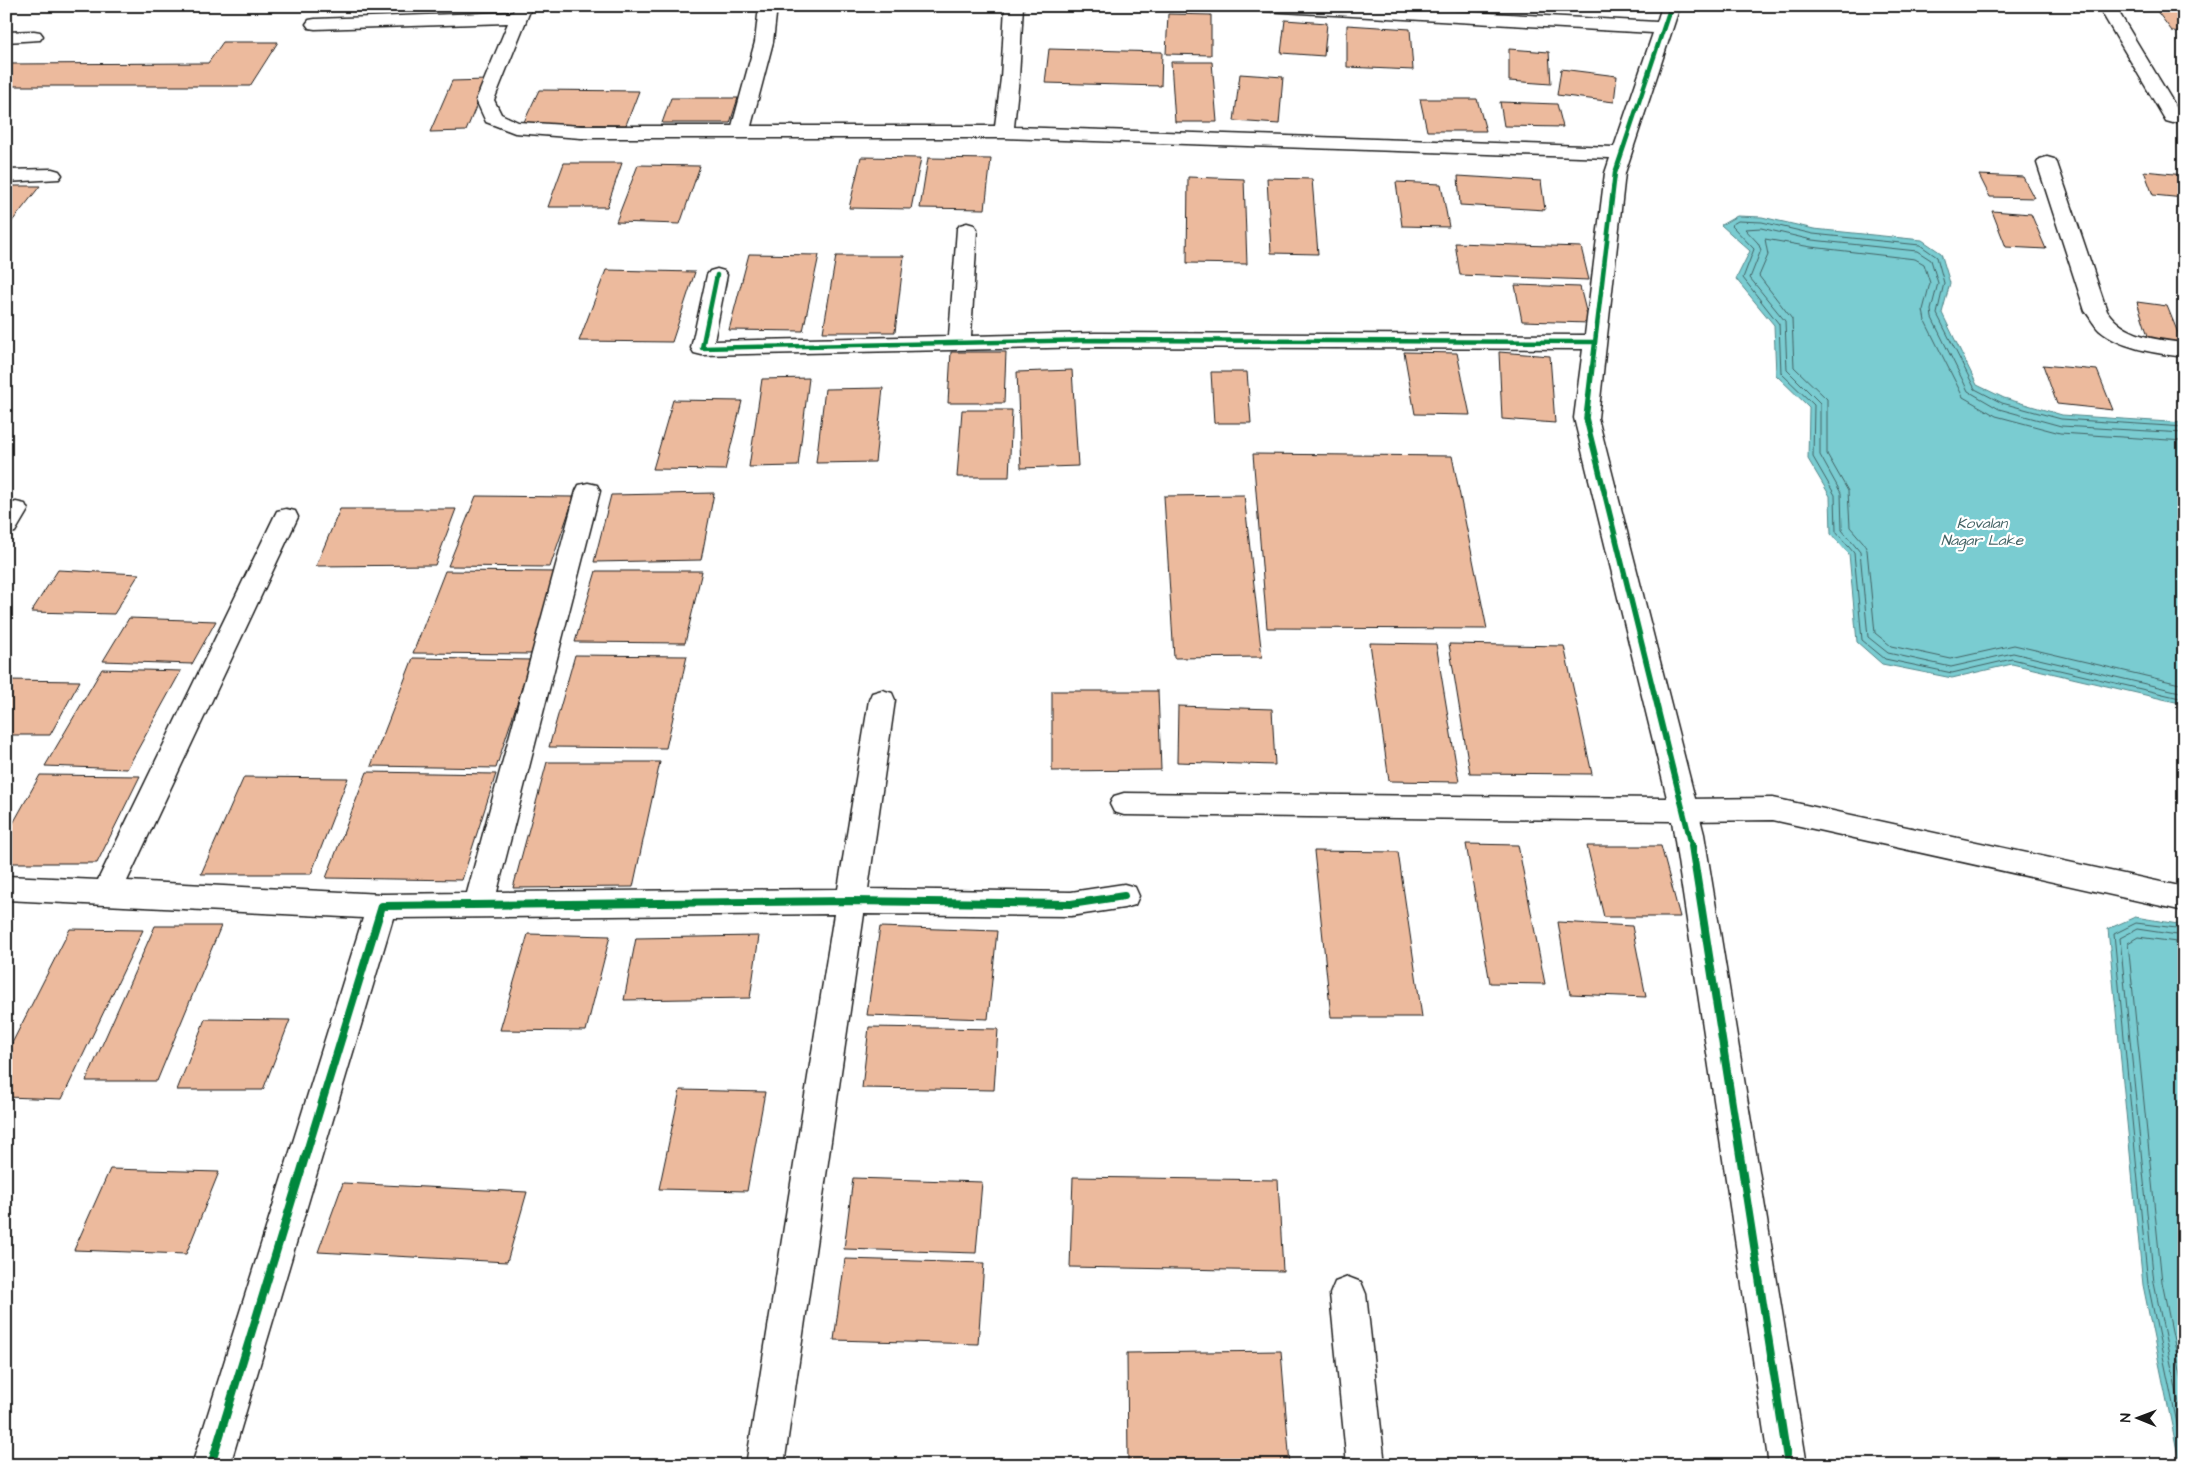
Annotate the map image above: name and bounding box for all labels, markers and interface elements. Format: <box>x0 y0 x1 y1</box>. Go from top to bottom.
water label: Kovalan Nagar Lake <box>1941 513 2024 552</box>
north arrow <box>2112 1394 2162 1444</box>
text: N <box>2116 1413 2136 1422</box>

